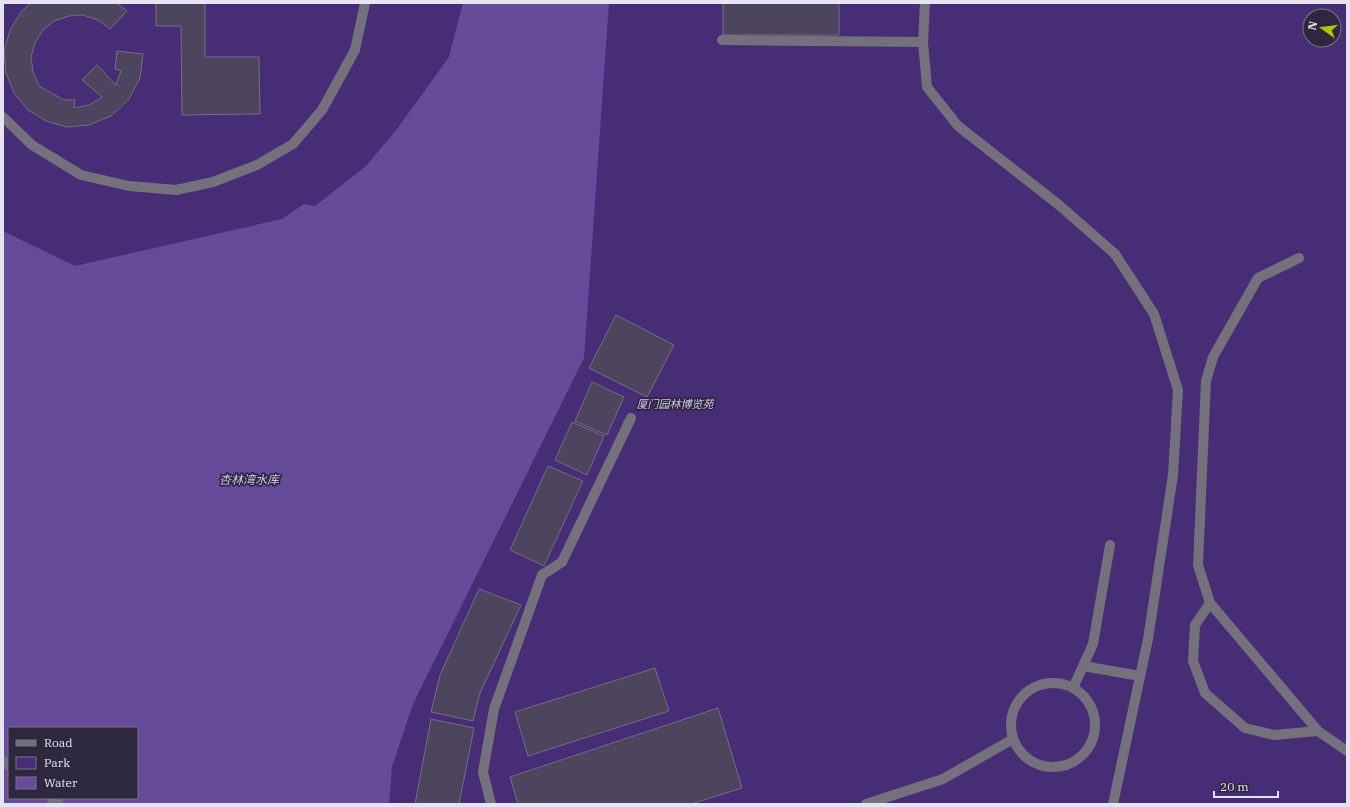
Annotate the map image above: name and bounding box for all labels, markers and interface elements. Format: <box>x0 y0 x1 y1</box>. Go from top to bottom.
north arrow <box>1302 8 1342 48</box>
text: N <box>1304 19 1320 31</box>
park label: 厦门园林博览苑 <box>637 397 715 411</box>
water label: 杏林湾水库 <box>219 472 281 487</box>
legend <box>8 727 138 799</box>
text: Road <box>44 735 73 750</box>
text: Park <box>44 755 70 770</box>
scale bar <box>1214 773 1278 799</box>
text: Water <box>44 775 78 790</box>
text: 20 m <box>1220 779 1249 794</box>

